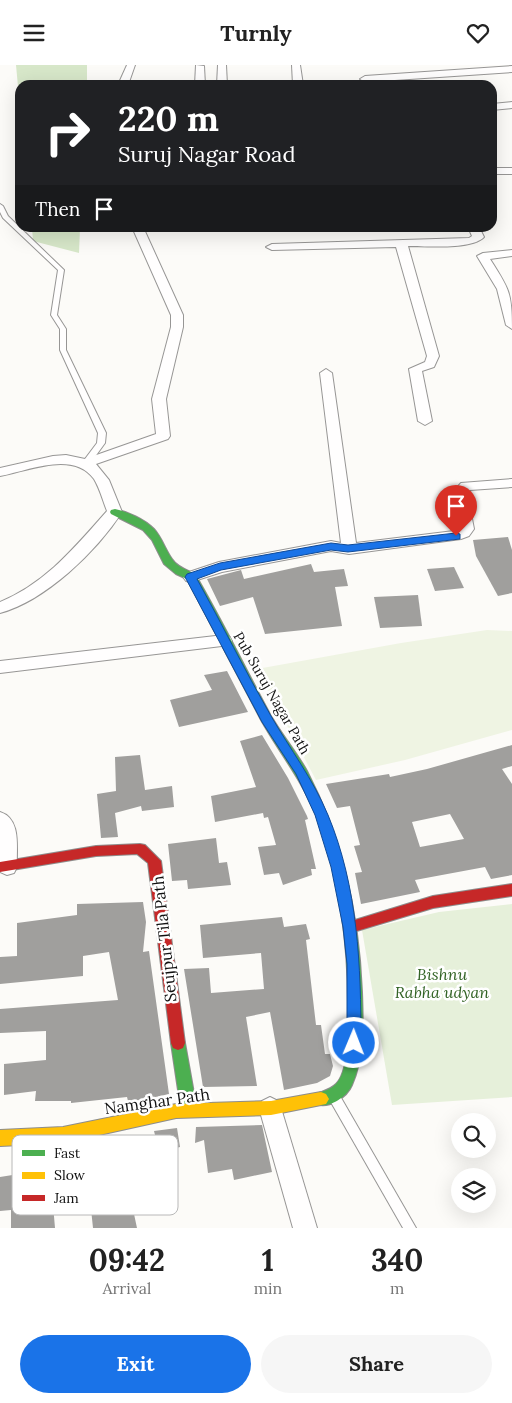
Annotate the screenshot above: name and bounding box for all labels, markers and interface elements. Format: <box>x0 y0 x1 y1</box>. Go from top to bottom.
icon: menu <box>20 19 48 47</box>
text: Turnly <box>220 19 292 47</box>
icon: heart <box>464 19 492 47</box>
text: 220 m <box>118 96 219 141</box>
icon: right <box>35 100 100 165</box>
text: Suruj Nagar Road <box>118 140 296 168</box>
icon: arrive <box>90 195 118 223</box>
text: Then <box>35 197 80 221</box>
pin <box>435 485 477 536</box>
icon: arrive <box>442 492 470 520</box>
street label: Pub Suruj Nagar Path <box>230 629 314 757</box>
street label: Seujpur Tila Path <box>147 875 181 1003</box>
park label: Bishnu Rabha udyan <box>395 964 489 1002</box>
position arrow <box>327 1016 379 1068</box>
street label: Namghar Path <box>103 1084 211 1118</box>
map controls <box>451 1113 496 1213</box>
button: search <box>451 1113 496 1158</box>
legend <box>12 1135 178 1215</box>
text: Fast <box>54 1144 81 1162</box>
text: Slow <box>54 1166 86 1184</box>
button: layers <box>451 1168 496 1213</box>
text: Jam <box>53 1189 79 1207</box>
text: 09:42 <box>89 1241 165 1279</box>
text: 1 <box>262 1241 274 1279</box>
text: 340 <box>371 1241 423 1279</box>
text: Arrival <box>102 1278 151 1298</box>
text: min <box>254 1278 282 1298</box>
text: m <box>390 1278 404 1298</box>
button: Exit <box>20 1335 251 1393</box>
button: Share <box>261 1335 492 1393</box>

